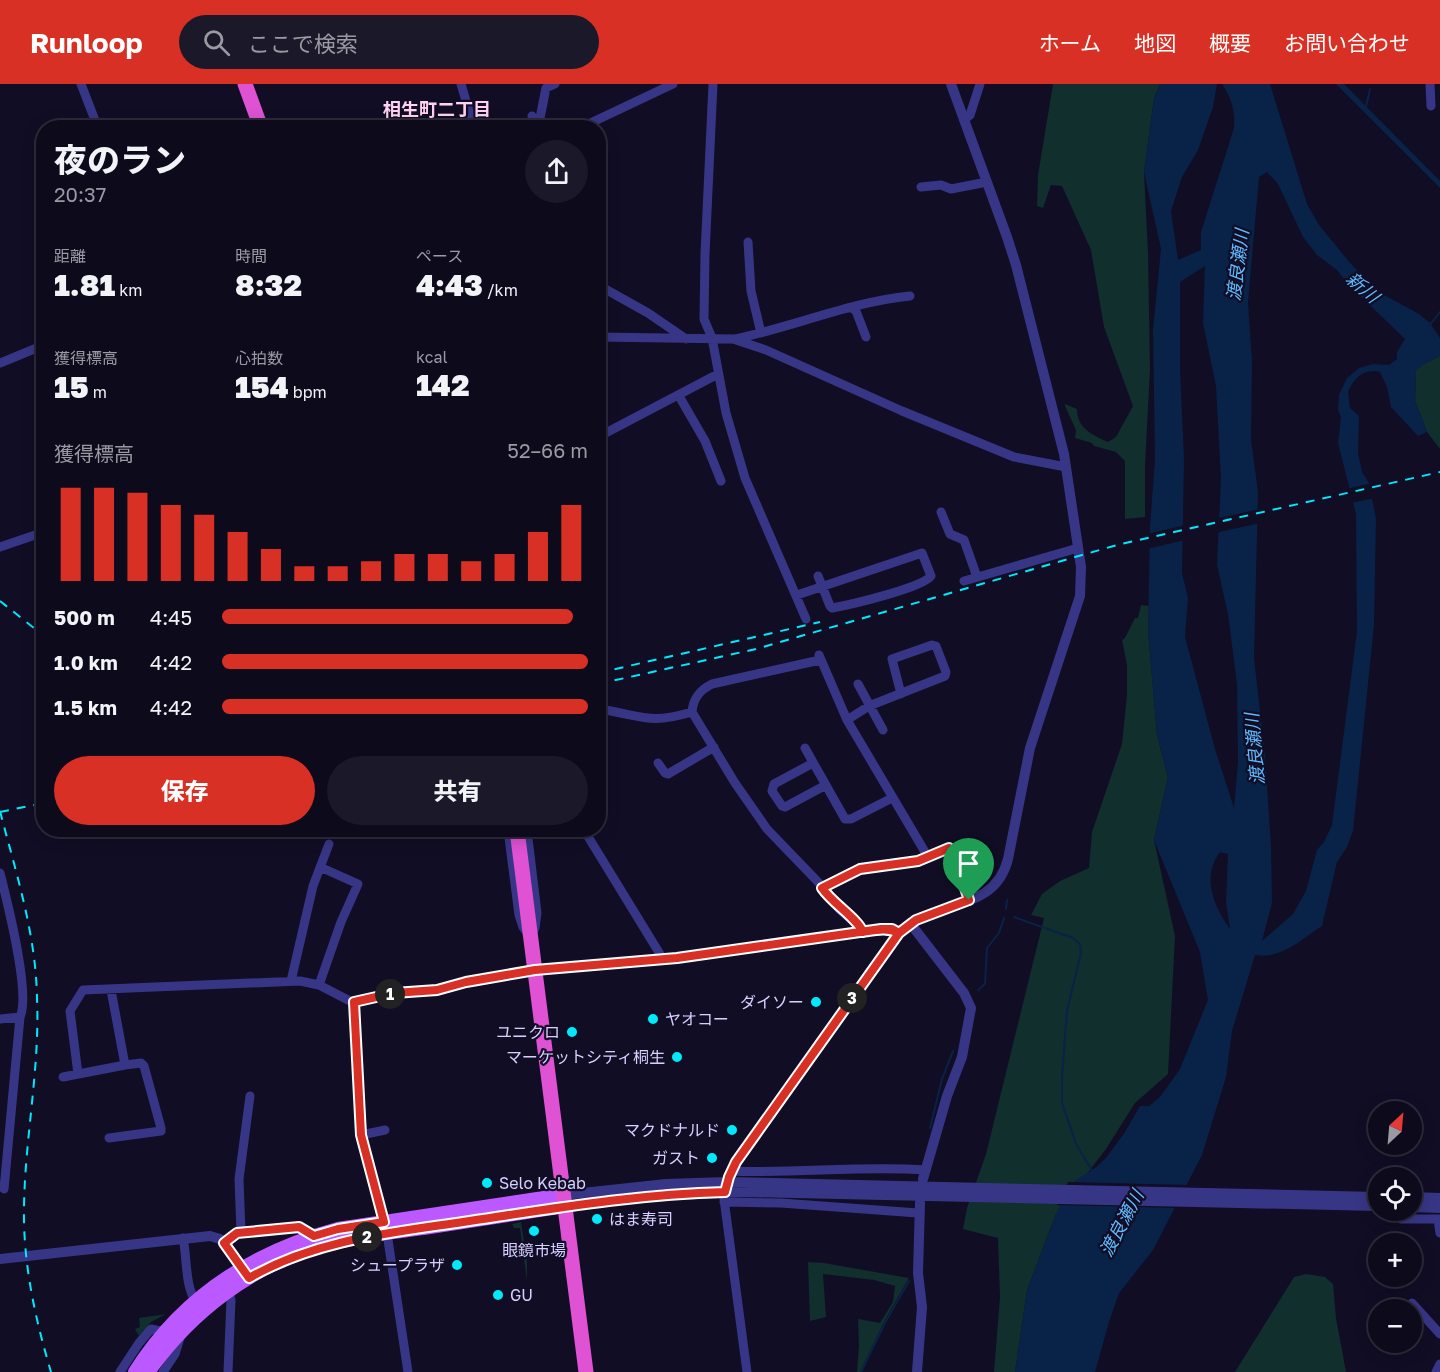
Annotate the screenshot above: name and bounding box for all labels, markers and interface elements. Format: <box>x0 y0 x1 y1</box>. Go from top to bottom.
search box <box>179 15 599 69</box>
text: Runloop <box>30 26 143 59</box>
icon: search <box>200 26 233 59</box>
text: ここで検索 <box>248 30 358 57</box>
text: ホーム <box>1039 30 1101 56</box>
text: 地図 <box>1134 30 1176 56</box>
text: 概要 <box>1209 30 1251 56</box>
text: お問い合わせ <box>1284 30 1410 56</box>
district label: 相生町二丁目 <box>383 98 491 120</box>
text: 夜のラン <box>54 140 186 179</box>
button: share <box>525 140 588 203</box>
text: 20:37 <box>54 182 106 206</box>
water label: 渡良瀬川 <box>1222 226 1253 302</box>
text: 距離 <box>54 246 86 266</box>
text: 時間 <box>235 246 267 266</box>
text: ペース <box>416 246 463 266</box>
text: 1.81 <box>54 267 115 303</box>
text: 8:32 <box>235 267 302 303</box>
text: 4:43 <box>416 267 483 303</box>
water label: 新川 <box>1342 267 1385 308</box>
text: km <box>115 280 142 300</box>
text: /km <box>483 280 518 300</box>
text: kcal <box>416 347 448 367</box>
text: 獲得標高 <box>54 348 118 368</box>
text: 心拍数 <box>235 348 283 368</box>
text: 142 <box>416 367 470 403</box>
text: 15 <box>54 369 89 405</box>
text: 154 <box>235 369 289 405</box>
text: m <box>89 382 107 402</box>
text: bpm <box>289 382 327 402</box>
text: 52–66 m <box>507 438 588 462</box>
text: 獲得標高 <box>54 441 134 465</box>
text: 500 m <box>54 605 115 629</box>
text: 4:45 <box>150 605 192 629</box>
text: 1.0 km <box>54 650 118 674</box>
text: 4:42 <box>150 650 192 674</box>
text: 1.5 km <box>54 695 117 719</box>
text: 4:42 <box>150 695 192 719</box>
water label: 渡良瀬川 <box>1240 710 1268 786</box>
button: 保存 <box>54 756 315 825</box>
button: 共有 <box>327 756 588 825</box>
pin <box>943 838 994 900</box>
icon: arrive <box>952 847 985 880</box>
pin: 1 <box>375 979 405 1009</box>
pin: 3 <box>837 983 867 1013</box>
text: 1 <box>386 984 394 1004</box>
text: 3 <box>847 988 857 1008</box>
place label: ダイソー <box>740 992 804 1012</box>
marker: ダイソー <box>809 995 823 1009</box>
place label: ヤオコー <box>665 1009 729 1029</box>
marker: ヤオコー <box>646 1012 660 1026</box>
place label: ユニクロ <box>496 1022 560 1042</box>
marker: ユニクロ <box>565 1025 579 1039</box>
place label: マーケットシティ桐生 <box>506 1047 665 1067</box>
marker: マーケットシティ桐生 <box>670 1050 684 1064</box>
north arrow <box>1368 1101 1422 1155</box>
map controls <box>1368 1101 1422 1353</box>
place label: マクドナルド <box>624 1120 720 1140</box>
marker: マクドナルド <box>725 1123 739 1137</box>
place label: ガスト <box>652 1148 700 1168</box>
marker: ガスト <box>705 1151 719 1165</box>
button: locate <box>1368 1167 1422 1221</box>
place label: Selo Kebab <box>499 1173 586 1193</box>
marker: Selo Kebab <box>480 1176 494 1190</box>
water label: 渡良瀬川 <box>1094 1184 1149 1260</box>
place label: はま寿司 <box>609 1209 673 1229</box>
marker: はま寿司 <box>590 1212 604 1226</box>
pin: 2 <box>352 1222 382 1252</box>
marker: 眼鏡市場 <box>527 1224 541 1238</box>
text: 2 <box>362 1227 372 1247</box>
button: + <box>1368 1233 1422 1287</box>
place label: 眼鏡市場 <box>502 1240 566 1260</box>
place label: シュープラザ <box>350 1255 445 1275</box>
marker: シュープラザ <box>450 1258 464 1272</box>
place label: GU <box>510 1285 533 1305</box>
marker: GU <box>491 1288 505 1302</box>
button: − <box>1368 1299 1422 1353</box>

